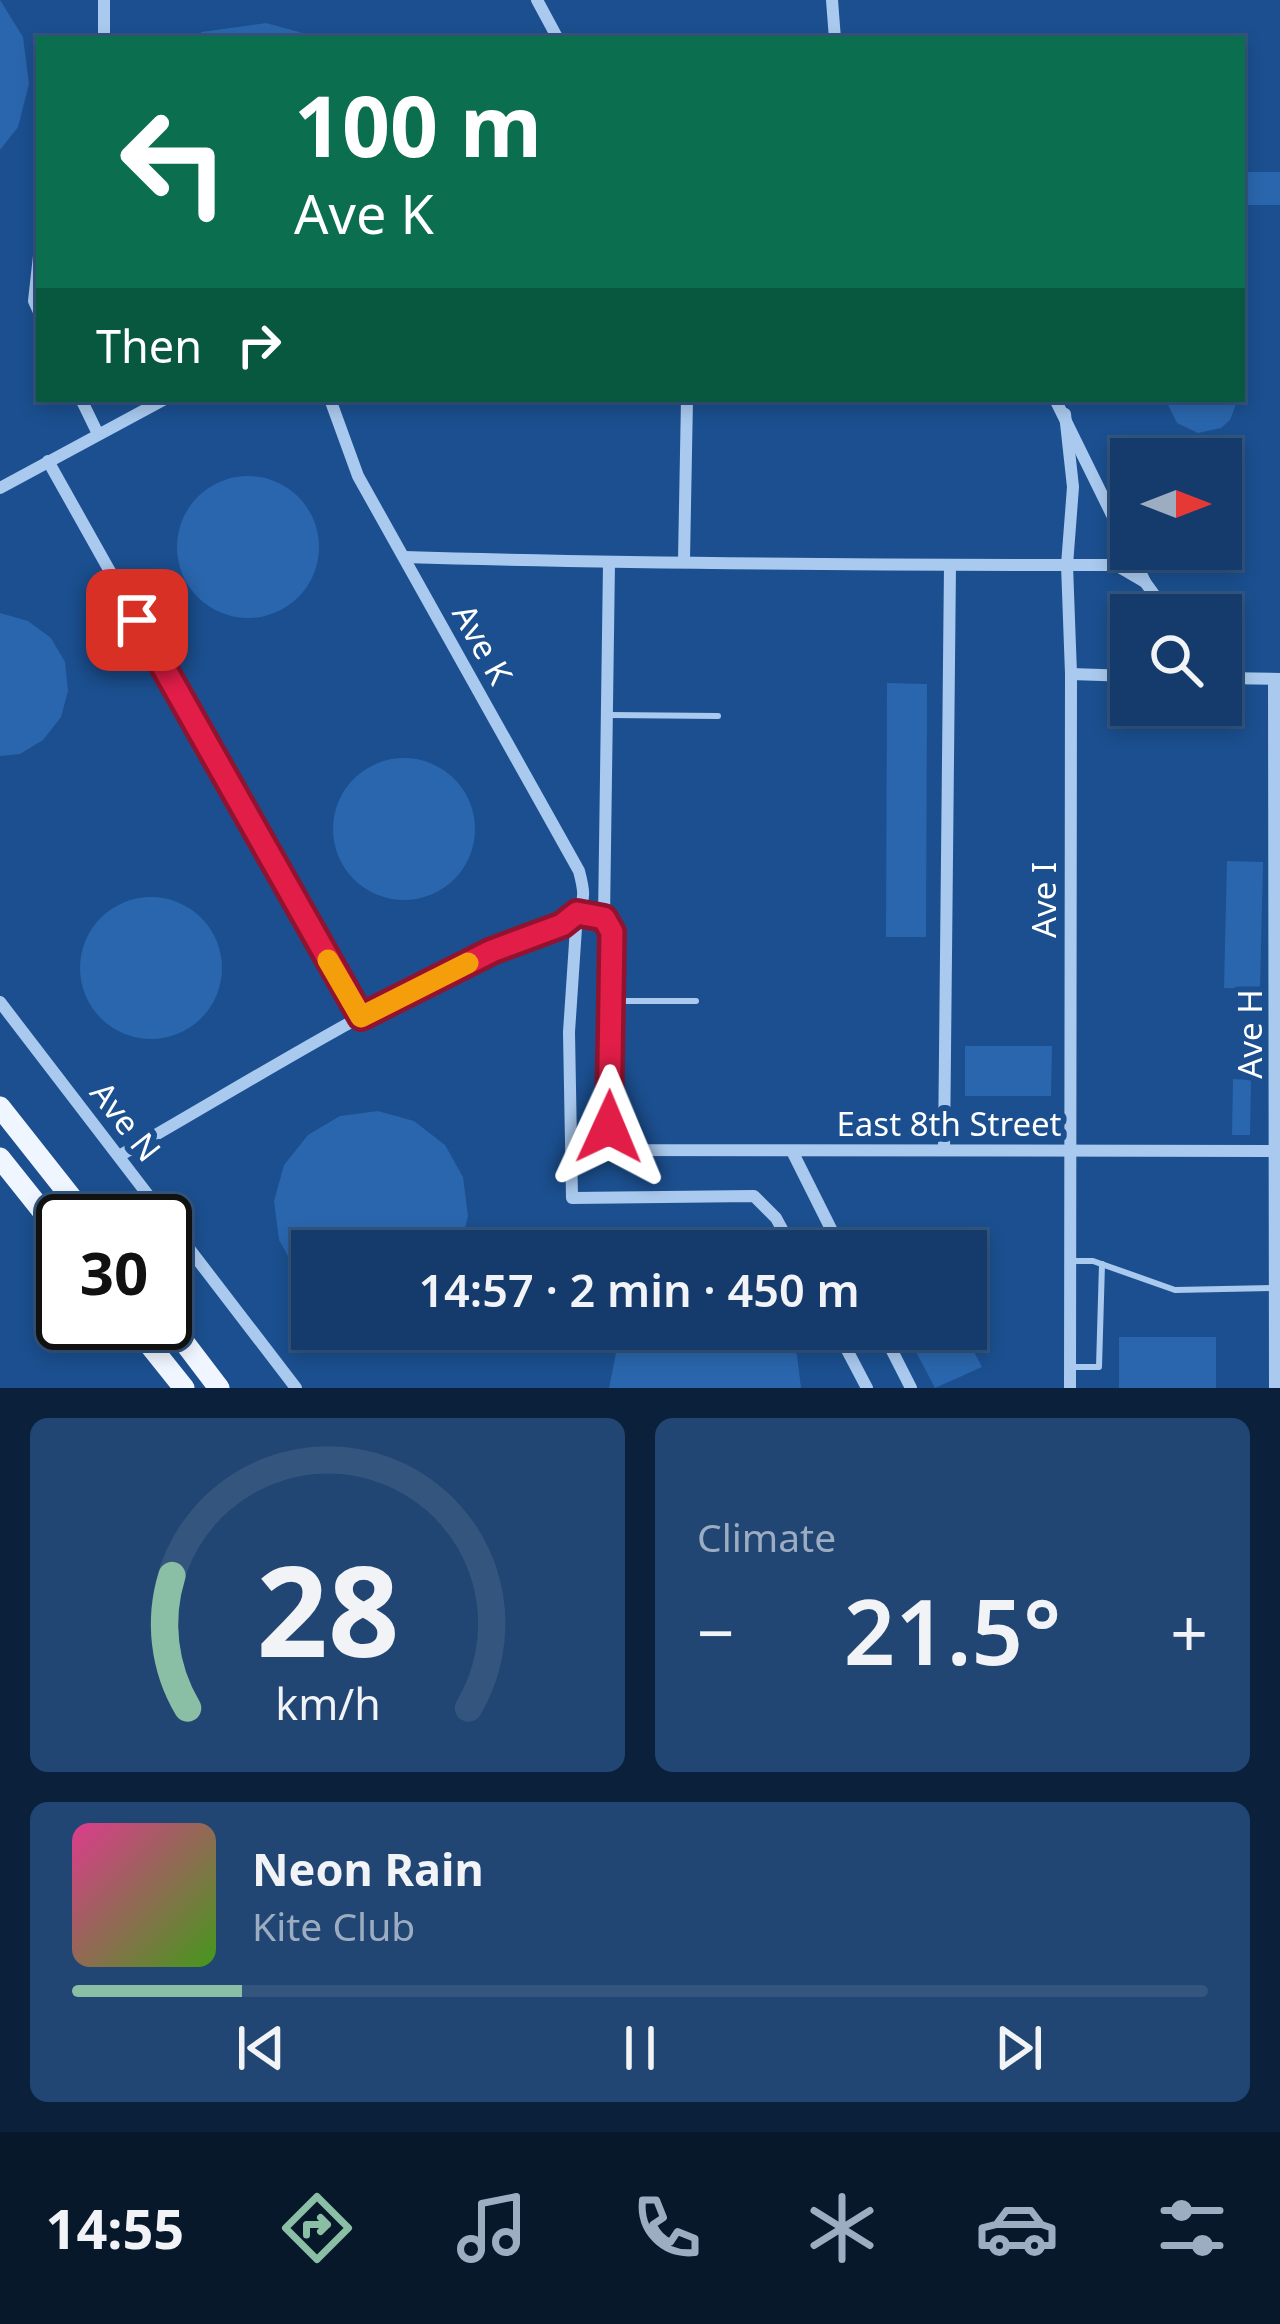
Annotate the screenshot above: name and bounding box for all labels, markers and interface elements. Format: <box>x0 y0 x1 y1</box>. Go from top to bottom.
text: 100 m <box>294 67 542 182</box>
icon: left <box>96 84 252 240</box>
text: Ave K <box>294 176 434 250</box>
icon: right <box>226 312 292 378</box>
text: Then <box>96 315 202 376</box>
north arrow <box>1110 438 1242 570</box>
map controls <box>1110 438 1242 726</box>
pin <box>86 569 188 671</box>
icon: arrive <box>104 587 170 653</box>
button: search <box>1110 594 1242 726</box>
street label: Ave K <box>443 596 524 693</box>
street label: Ave I <box>1021 862 1066 938</box>
street label: Ave H <box>1227 989 1272 1079</box>
position arrow <box>546 1064 672 1190</box>
street label: Ave N <box>81 1072 171 1170</box>
street label: East 8th Street <box>836 1101 1062 1146</box>
speed limit sign: 30 <box>36 1194 192 1350</box>
text: 14:57 · 2 min · 450 m <box>418 1259 860 1320</box>
text: Climate <box>697 1510 836 1563</box>
text: 28 <box>256 1524 399 1694</box>
text: 21.5° <box>844 1569 1061 1691</box>
text: − <box>697 1586 735 1676</box>
text: + <box>1170 1586 1208 1676</box>
text: km/h <box>275 1674 380 1733</box>
text: Neon Rain <box>252 1838 484 1899</box>
text: Kite Club <box>252 1899 415 1952</box>
icon: previous <box>228 2015 294 2081</box>
icon: pause <box>607 2015 673 2081</box>
icon: next <box>986 2015 1052 2081</box>
icon: directions <box>275 2186 359 2270</box>
icon: music <box>450 2186 534 2270</box>
icon: phone <box>625 2186 709 2270</box>
icon: climate <box>800 2186 884 2270</box>
icon: car <box>975 2186 1059 2270</box>
icon: filters <box>1150 2186 1234 2270</box>
text: 14:55 <box>46 2191 184 2265</box>

